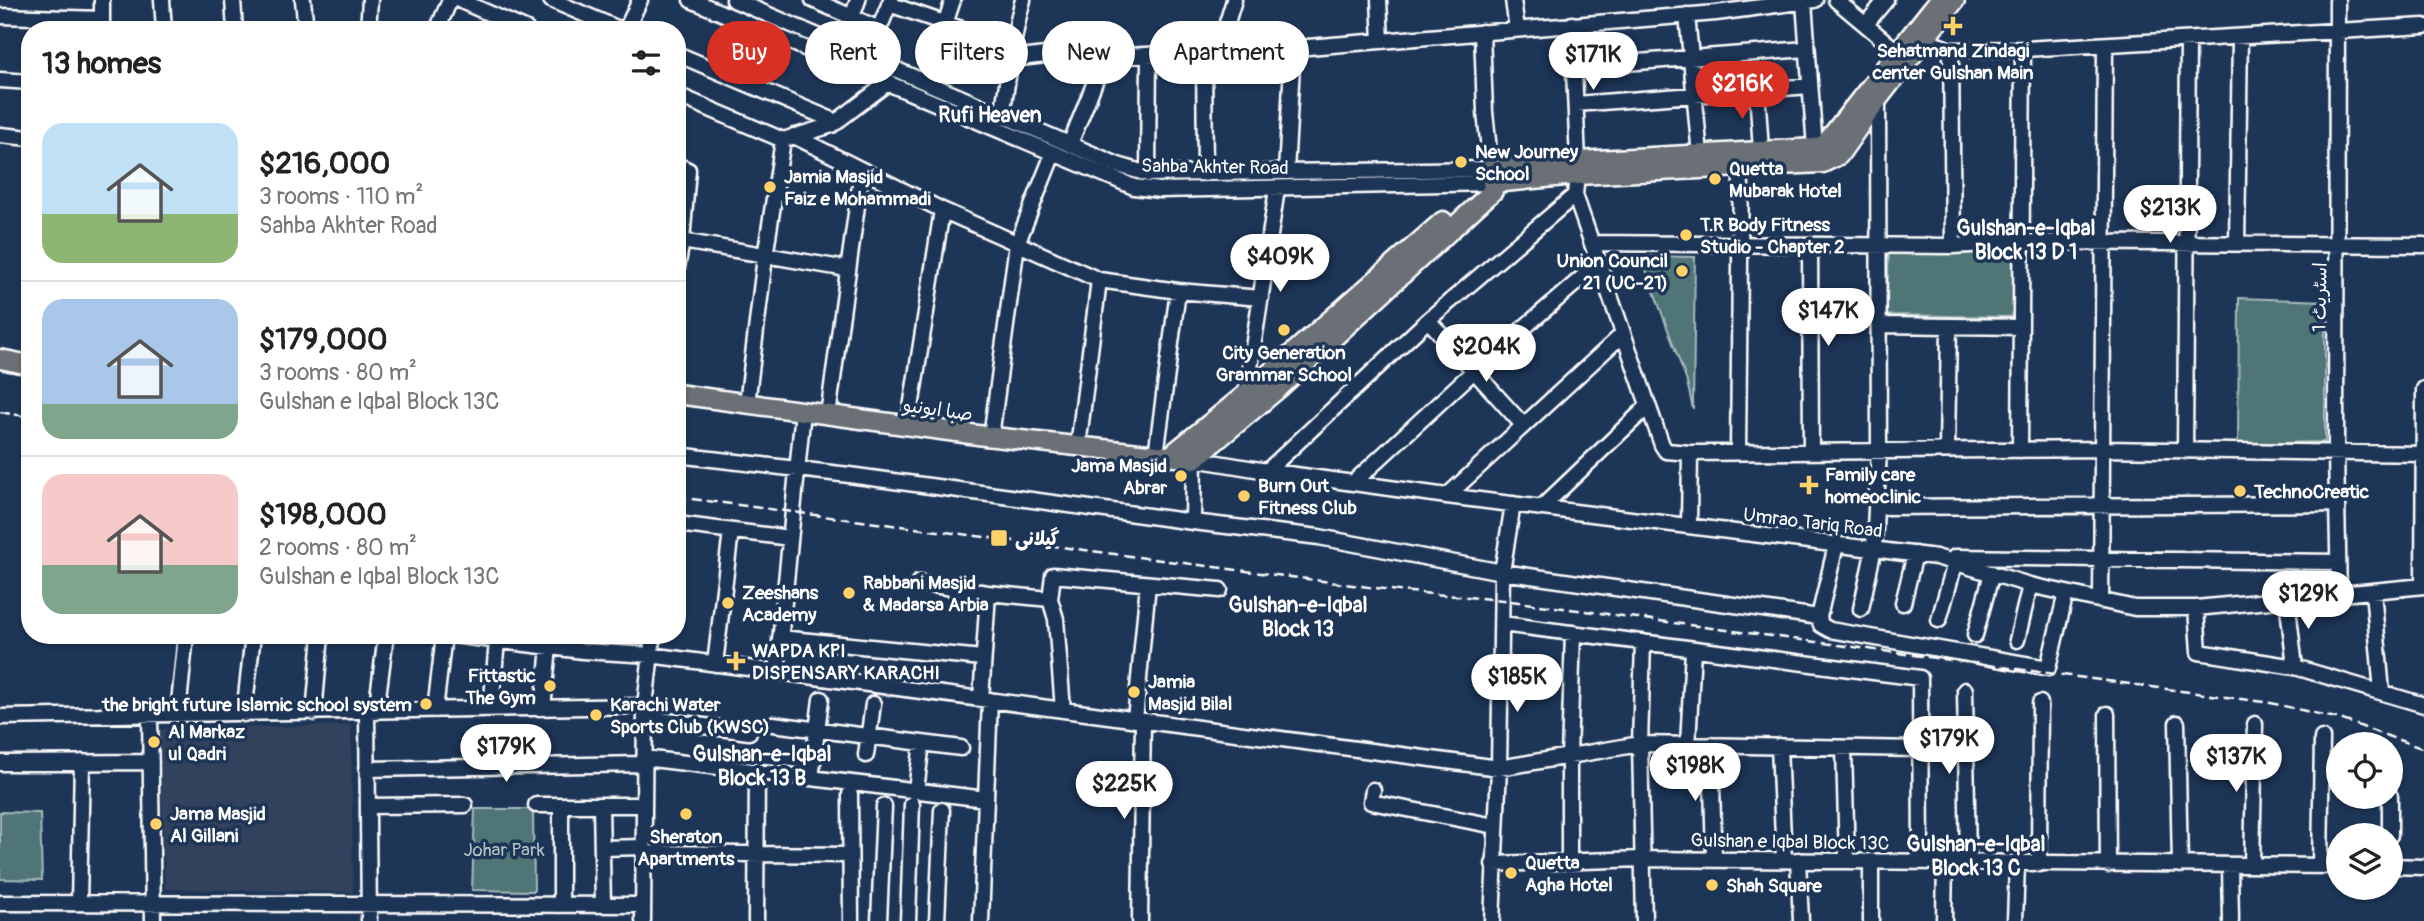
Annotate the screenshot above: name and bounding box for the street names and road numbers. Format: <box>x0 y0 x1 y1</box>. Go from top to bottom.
street label: Sahba Akhter Road <box>1141 154 1289 180</box>
street label: اسٹریٹ 1 <box>2307 262 2333 332</box>
street label: صبا ایونیو <box>901 393 974 427</box>
street label: Umrao Tariq Road <box>1742 503 1884 543</box>
street label: Gulshan e Iqbal Block 13C <box>1690 828 1890 856</box>

